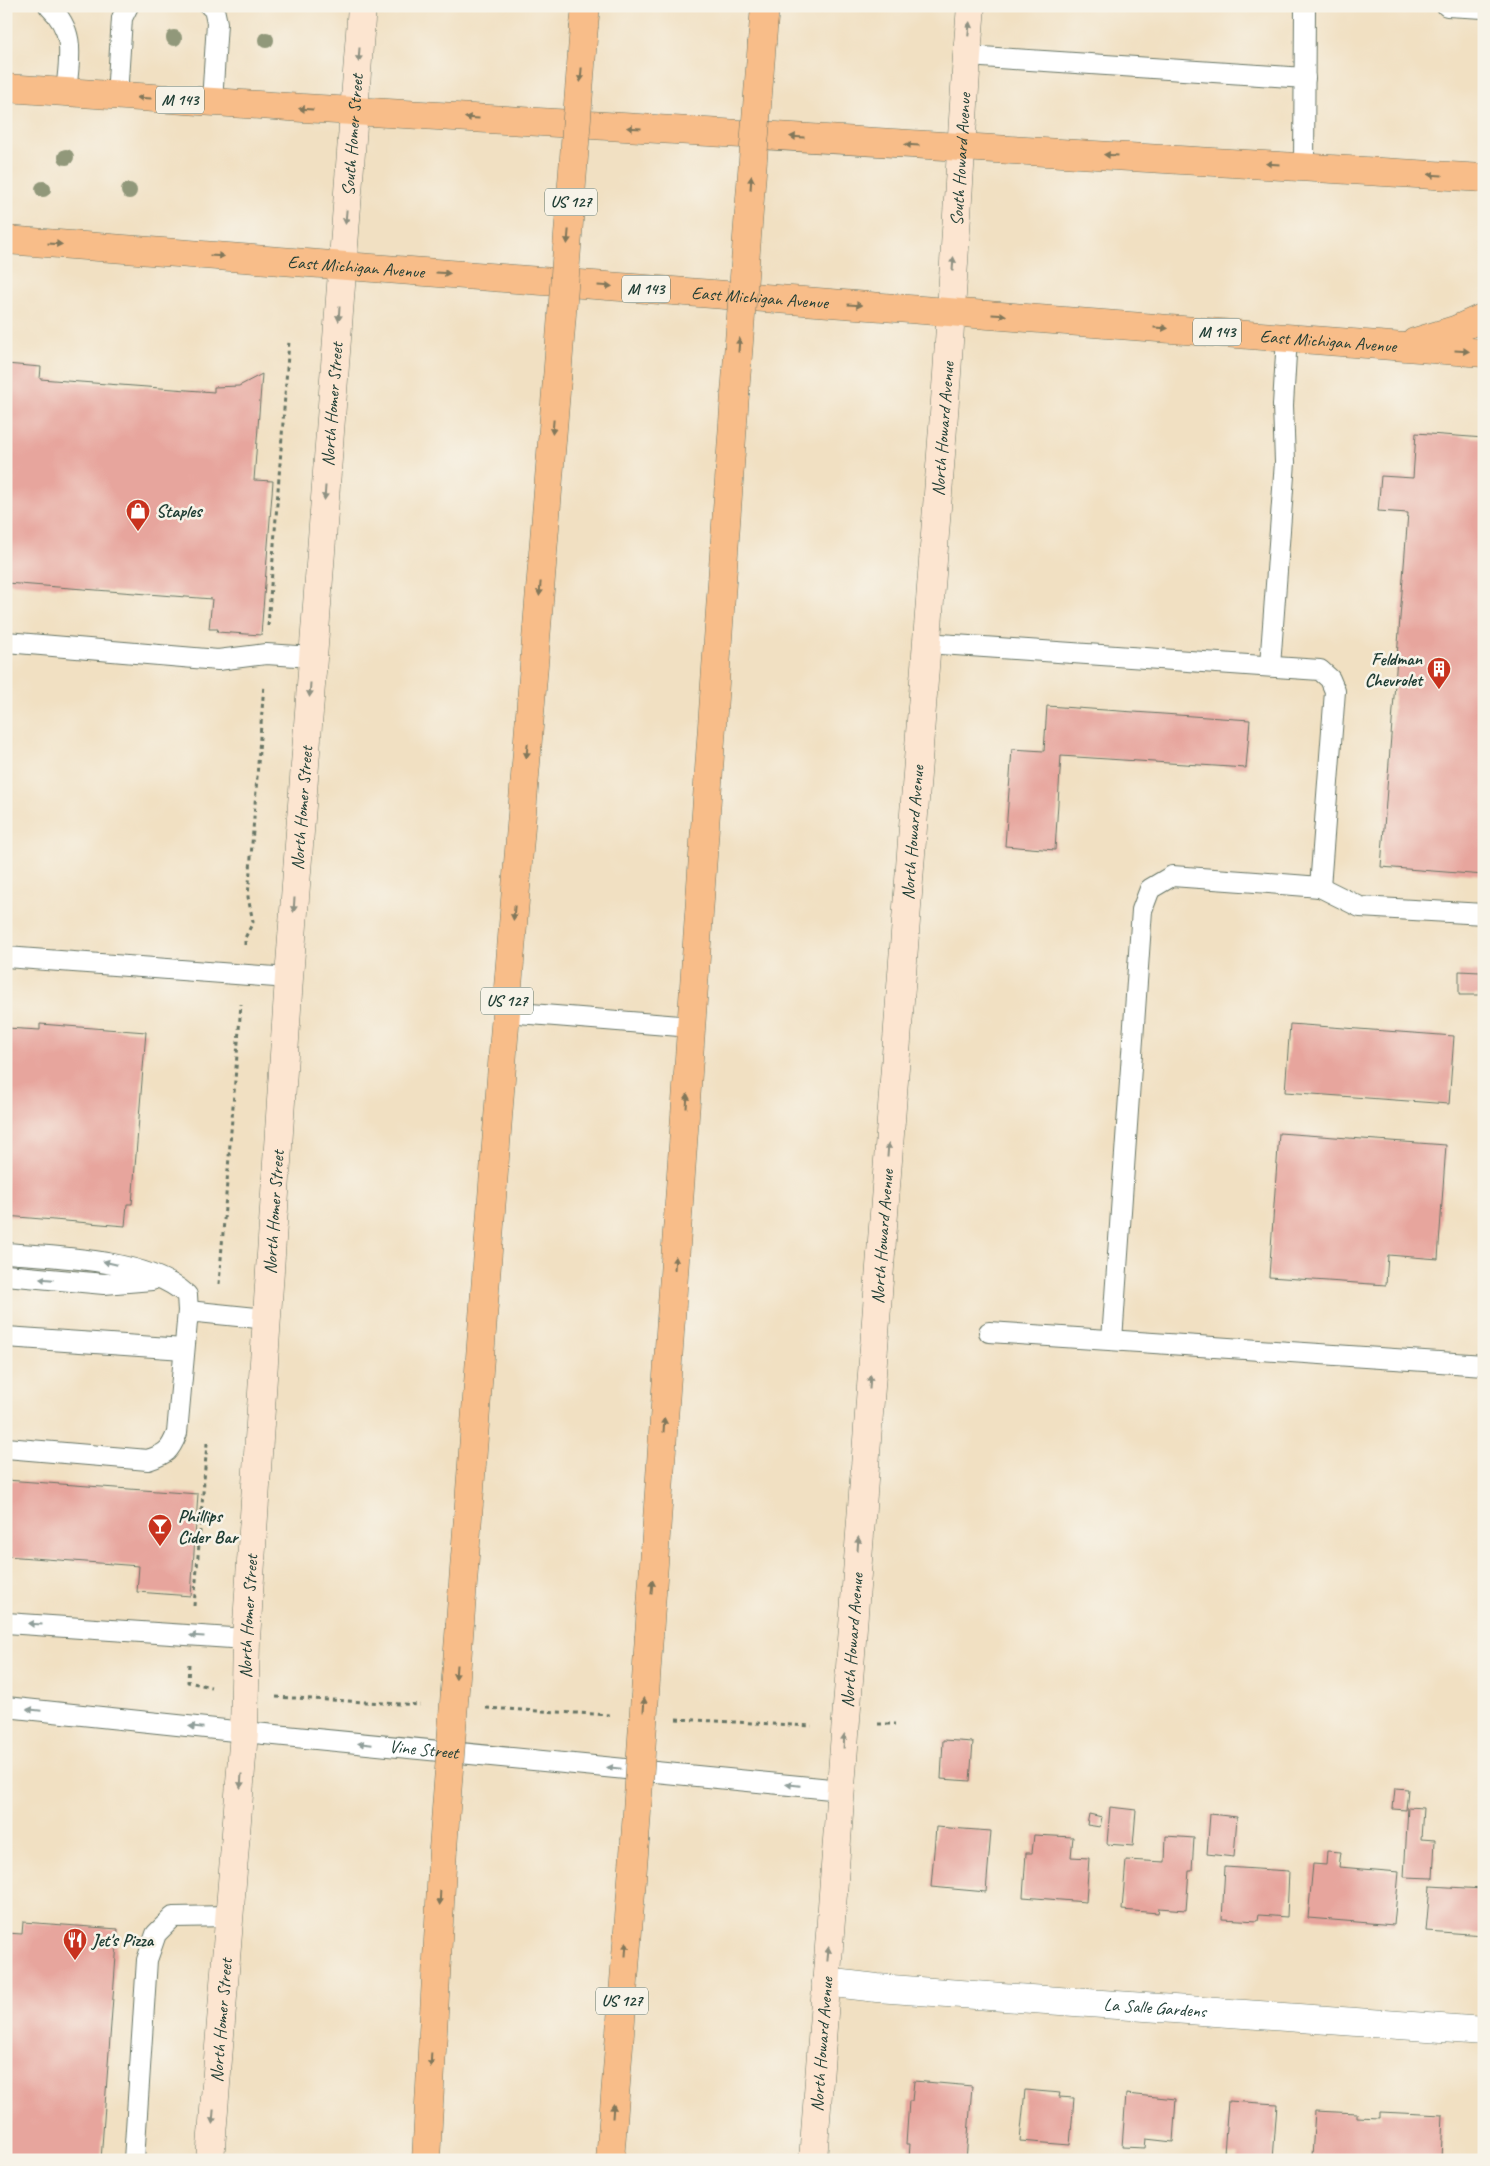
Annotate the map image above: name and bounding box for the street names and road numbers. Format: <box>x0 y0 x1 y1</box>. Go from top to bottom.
street label: South Homer Street <box>337 71 368 197</box>
road number: M 143 <box>156 86 204 114</box>
street label: South Howard Avenue <box>945 91 976 227</box>
road number: US 127 <box>545 188 597 216</box>
street label: East Michigan Avenue <box>287 251 426 283</box>
road number: M 143 <box>622 276 670 302</box>
street label: East Michigan Avenue <box>691 281 830 314</box>
road number: M 143 <box>1193 318 1241 346</box>
street label: East Michigan Avenue <box>1259 325 1398 357</box>
street label: North Homer Street <box>316 340 348 467</box>
street label: North Howard Avenue <box>927 360 959 497</box>
street label: North Homer Street <box>286 744 318 871</box>
street label: North Howard Avenue <box>897 764 929 901</box>
road number: US 127 <box>481 988 533 1014</box>
street label: North Homer Street <box>259 1148 289 1275</box>
street label: North Howard Avenue <box>866 1167 898 1305</box>
street label: North Homer Street <box>234 1552 263 1679</box>
street label: North Howard Avenue <box>836 1571 868 1708</box>
street label: Vine Street <box>388 1735 461 1764</box>
street label: North Homer Street <box>205 1956 237 2083</box>
street label: North Howard Avenue <box>806 1975 838 2112</box>
road number: US 127 <box>596 1988 648 2014</box>
street label: La Salle Gardens <box>1103 1993 1209 2022</box>

